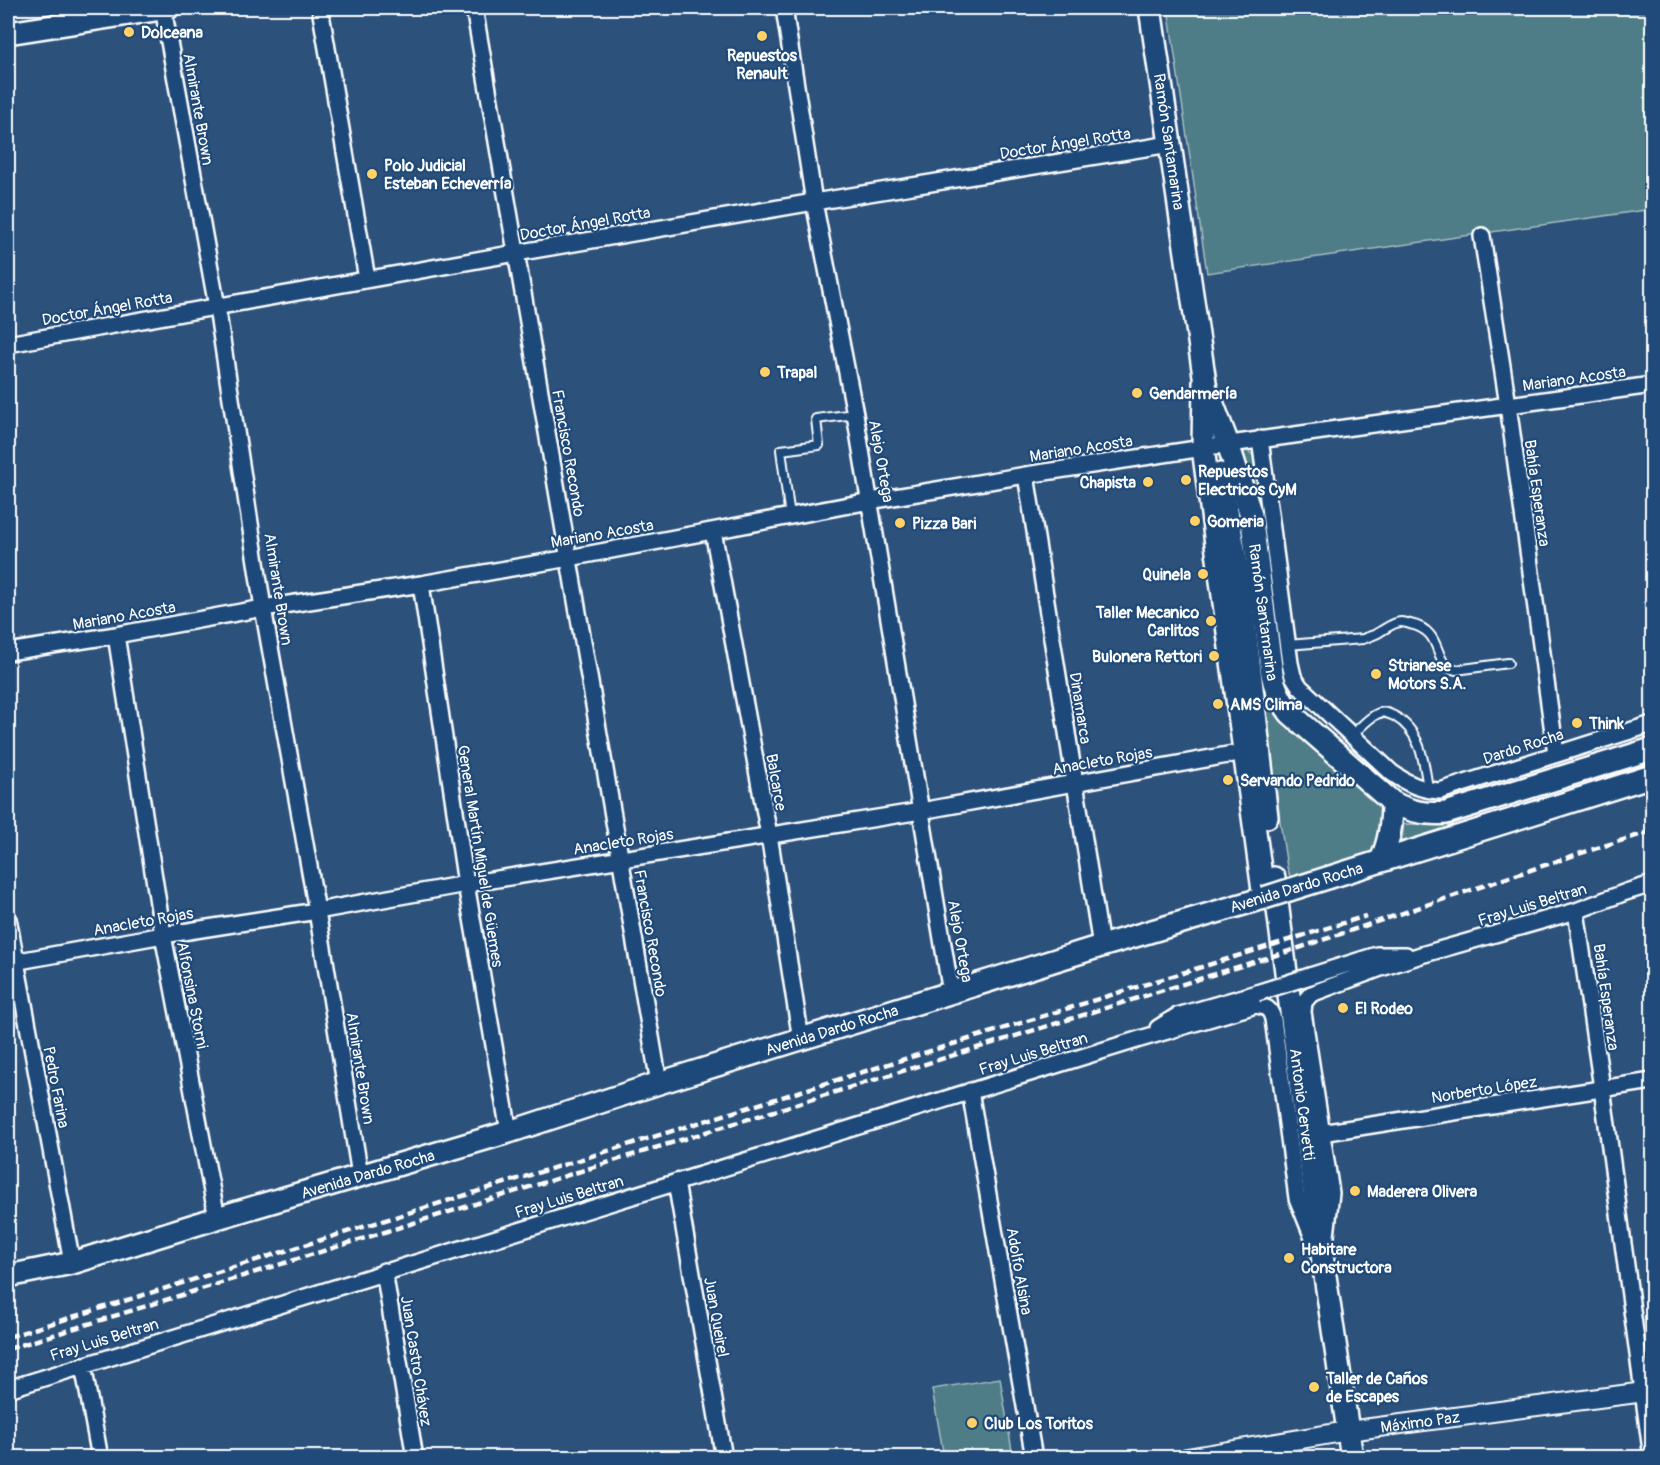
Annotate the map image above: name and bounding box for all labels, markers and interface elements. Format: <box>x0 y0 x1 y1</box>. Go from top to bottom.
place label: Dolceana <box>141 23 203 43</box>
marker: Dolceana <box>122 25 136 39</box>
marker: Repuestos Renault <box>755 29 769 43</box>
place label: Repuestos Renault <box>727 46 798 84</box>
street label: Almirante Brown <box>178 52 218 167</box>
street label: Ramón Santamarina <box>1149 72 1189 211</box>
street label: Doctor Ángel Rotta <box>998 124 1132 164</box>
place label: Polo Judicial Esteban Echeverría <box>384 156 512 194</box>
marker: Polo Judicial Esteban Echeverría <box>365 167 379 181</box>
street label: Doctor Ángel Rotta <box>518 203 652 245</box>
street label: Doctor Ángel Rotta <box>40 288 174 330</box>
street label: Mariano Acosta <box>1521 362 1627 396</box>
place label: Trapal <box>776 363 818 383</box>
marker: Trapal <box>758 365 772 379</box>
place label: Gendarmería <box>1149 384 1238 404</box>
marker: Gendarmería <box>1130 386 1144 400</box>
street label: Francisco Recondo <box>547 388 589 519</box>
street label: Alejo Ortega <box>864 418 898 504</box>
street label: Mariano Acosta <box>1028 431 1134 467</box>
street label: Bahía Esperanza <box>1520 438 1554 548</box>
place label: Repuestos Electricos CyM <box>1198 462 1297 500</box>
place label: Chapista <box>1080 473 1137 493</box>
marker: Repuestos Electricos CyM <box>1179 473 1193 487</box>
marker: Chapista <box>1141 475 1155 489</box>
place label: Gomeria <box>1207 512 1264 532</box>
place label: Pizza Bari <box>912 514 976 534</box>
marker: Gomeria <box>1188 514 1202 528</box>
street label: Mariano Acosta <box>549 515 655 553</box>
marker: Pizza Bari <box>893 516 907 530</box>
street label: Almirante Brown <box>259 532 297 647</box>
street label: Ramón Santamarina <box>1244 542 1282 683</box>
place label: Quinela <box>1142 565 1192 585</box>
marker: Quinela <box>1196 567 1210 581</box>
street label: Mariano Acosta <box>71 597 177 635</box>
place label: Taller Mecanico Carlitos <box>1095 603 1200 641</box>
marker: Taller Mecanico Carlitos <box>1204 614 1218 628</box>
place label: Bulonera Rettori <box>1092 647 1202 667</box>
marker: Bulonera Rettori <box>1207 649 1221 663</box>
place label: Strianese Motors S.A. <box>1388 656 1466 694</box>
marker: Strianese Motors S.A. <box>1369 667 1383 681</box>
street label: Dinamarca <box>1064 671 1096 745</box>
place label: AMS Clima <box>1230 695 1303 715</box>
marker: AMS Clima <box>1211 697 1225 711</box>
place label: Think <box>1588 714 1624 734</box>
marker: Think <box>1570 716 1584 730</box>
street label: Dardo Rocha <box>1481 725 1566 769</box>
street label: Anacleto Rojas <box>1051 742 1154 780</box>
street label: General Martín Miguel de Güemes <box>453 744 507 969</box>
street label: Balcarce <box>761 752 791 812</box>
place label: Servando Pedrido <box>1240 771 1355 791</box>
marker: Servando Pedrido <box>1221 773 1235 787</box>
street label: Anacleto Rojas <box>572 824 675 860</box>
street label: Avenida Dardo Rocha <box>1227 858 1365 918</box>
street label: Francisco Recondo <box>629 868 671 999</box>
street label: Fray Luis Beltran <box>1476 879 1589 931</box>
street label: Alejo Ortega <box>943 898 977 984</box>
street label: Anacleto Rojas <box>92 903 195 941</box>
street label: Alfonsina Storni <box>172 940 212 1051</box>
street label: Bahía Esperanza <box>1589 942 1623 1052</box>
place label: El Rodeo <box>1355 999 1413 1019</box>
street label: Avenida Dardo Rocha <box>763 1000 901 1061</box>
marker: El Rodeo <box>1336 1001 1350 1015</box>
street label: Almirante Brown <box>341 1011 379 1126</box>
street label: Fray Luis Beltran <box>977 1028 1090 1080</box>
street label: Pedro Farina <box>38 1045 74 1130</box>
street label: Antonio Cervetti <box>1285 1047 1319 1162</box>
street label: Norberto López <box>1430 1072 1538 1108</box>
street label: Avenida Dardo Rocha <box>299 1145 437 1204</box>
street label: Fray Luis Beltran <box>513 1171 626 1223</box>
place label: Maderera Olivera <box>1367 1182 1478 1202</box>
marker: Maderera Olivera <box>1348 1184 1362 1198</box>
street label: Adolfo Alsina <box>1001 1226 1037 1316</box>
place label: Habitare Constructora <box>1301 1240 1392 1278</box>
marker: Habitare Constructora <box>1282 1251 1296 1265</box>
street label: Juan Queirel <box>699 1276 733 1359</box>
street label: Juan Castro Chávez <box>396 1294 436 1428</box>
street label: Fray Luis Beltran <box>48 1314 161 1366</box>
place label: Taller de Caños de Escapes <box>1325 1369 1429 1407</box>
marker: Taller de Caños de Escapes <box>1307 1380 1321 1394</box>
street label: Máximo Paz <box>1379 1407 1461 1438</box>
place label: Club Los Toritos <box>984 1414 1094 1434</box>
marker: Club Los Toritos <box>965 1416 979 1430</box>

